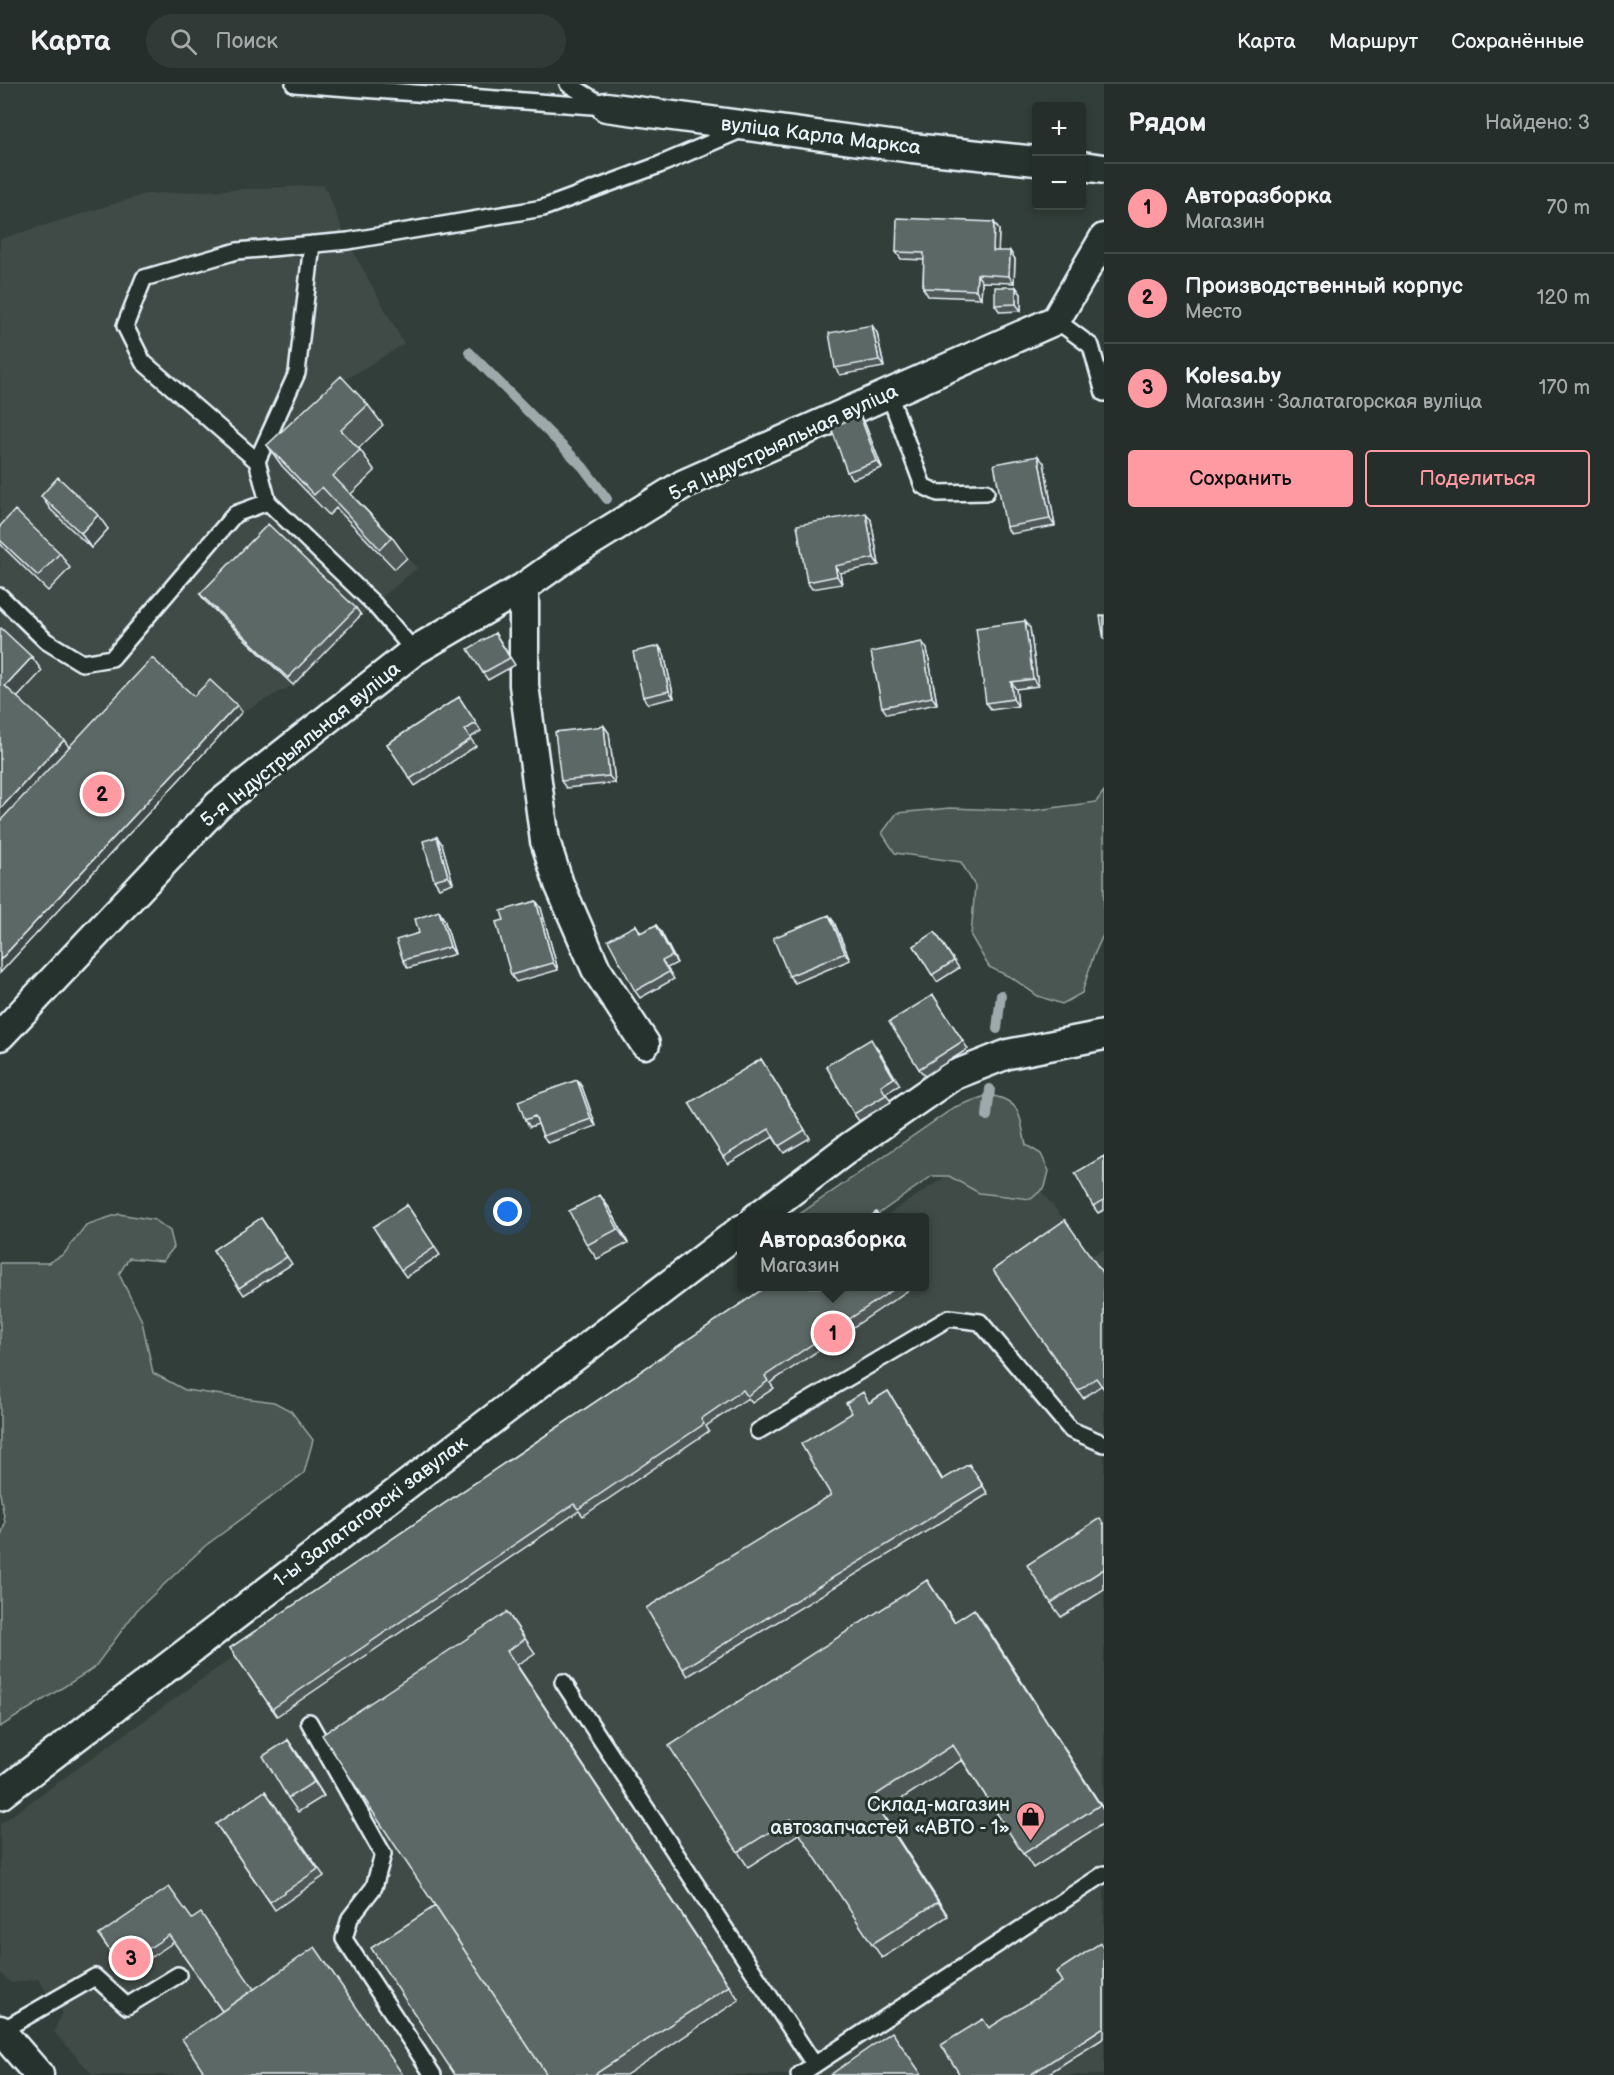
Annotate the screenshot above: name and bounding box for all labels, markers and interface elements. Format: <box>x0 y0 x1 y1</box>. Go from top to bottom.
search box <box>146 14 566 68</box>
text: Карта <box>30 25 110 58</box>
icon: search <box>167 25 200 58</box>
text: Поиск <box>215 28 278 55</box>
text: Карта <box>1237 29 1296 54</box>
text: Маршрут <box>1329 29 1418 54</box>
text: Сохранённые <box>1451 29 1584 54</box>
map controls <box>1032 102 1086 210</box>
button: + <box>1032 102 1086 156</box>
text: Рядом <box>1128 108 1206 139</box>
text: Найдено: 3 <box>1485 111 1590 135</box>
street label: вуліца Карла Маркса <box>720 112 922 160</box>
button: − <box>1032 156 1086 210</box>
text: Авторазборка <box>1185 183 1332 210</box>
text: 1 <box>1143 196 1152 220</box>
text: 70 m <box>1546 196 1590 220</box>
text: Магазин <box>1185 210 1265 234</box>
text: Производственный корпус <box>1185 273 1463 300</box>
text: 2 <box>1142 286 1153 310</box>
text: 120 m <box>1537 286 1590 310</box>
text: Место <box>1185 300 1242 324</box>
text: Kolesa.by <box>1185 363 1281 390</box>
text: 3 <box>1142 376 1153 400</box>
text: 170 m <box>1539 376 1590 400</box>
street label: 5-я Індустрыяльная вуліца <box>665 379 902 507</box>
text: Магазин · Залатагорская вуліца <box>1185 390 1482 414</box>
button: Сохранить <box>1128 450 1353 507</box>
button: Поделиться <box>1365 450 1590 507</box>
street label: 5-я Індустрыяльная вуліца <box>196 657 405 833</box>
pin: 2 <box>82 772 122 816</box>
your location <box>493 1197 522 1226</box>
popup <box>737 1213 929 1291</box>
text: Авторазборка <box>760 1227 906 1254</box>
text: Магазин <box>760 1254 839 1278</box>
pin: 1 <box>814 1310 852 1356</box>
street label: 1-ы Залатагорскі завулак <box>269 1431 473 1593</box>
place label: Склад-магазин автозапчастей «АВТО - 1» <box>771 1793 1010 1840</box>
shop icon: Склад-магазин автозапчастей «АВТО - 1» <box>1015 1800 1047 1842</box>
pin: 3 <box>112 1936 150 1980</box>

